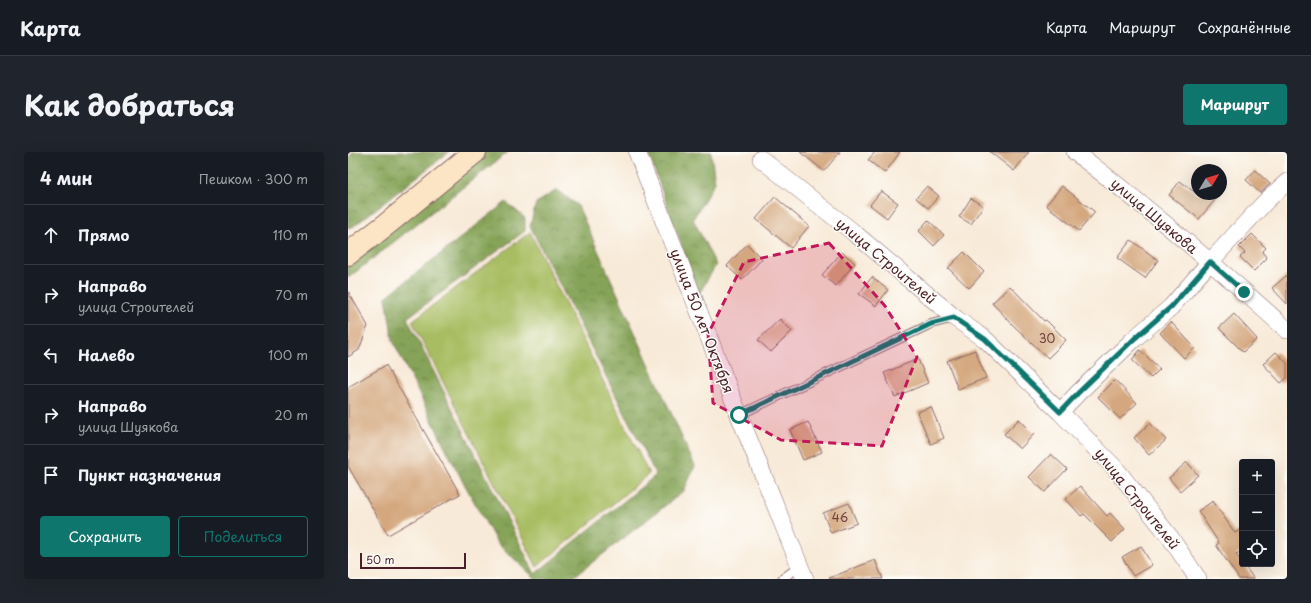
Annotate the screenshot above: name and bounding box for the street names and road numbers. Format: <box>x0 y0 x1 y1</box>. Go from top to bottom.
street label: улица Шуякова <box>1106 173 1203 259</box>
street label: улица Строителей <box>832 212 941 309</box>
street label: улица 50 лет Октября <box>665 246 740 396</box>
street label: улица Строителей <box>1090 443 1185 554</box>

